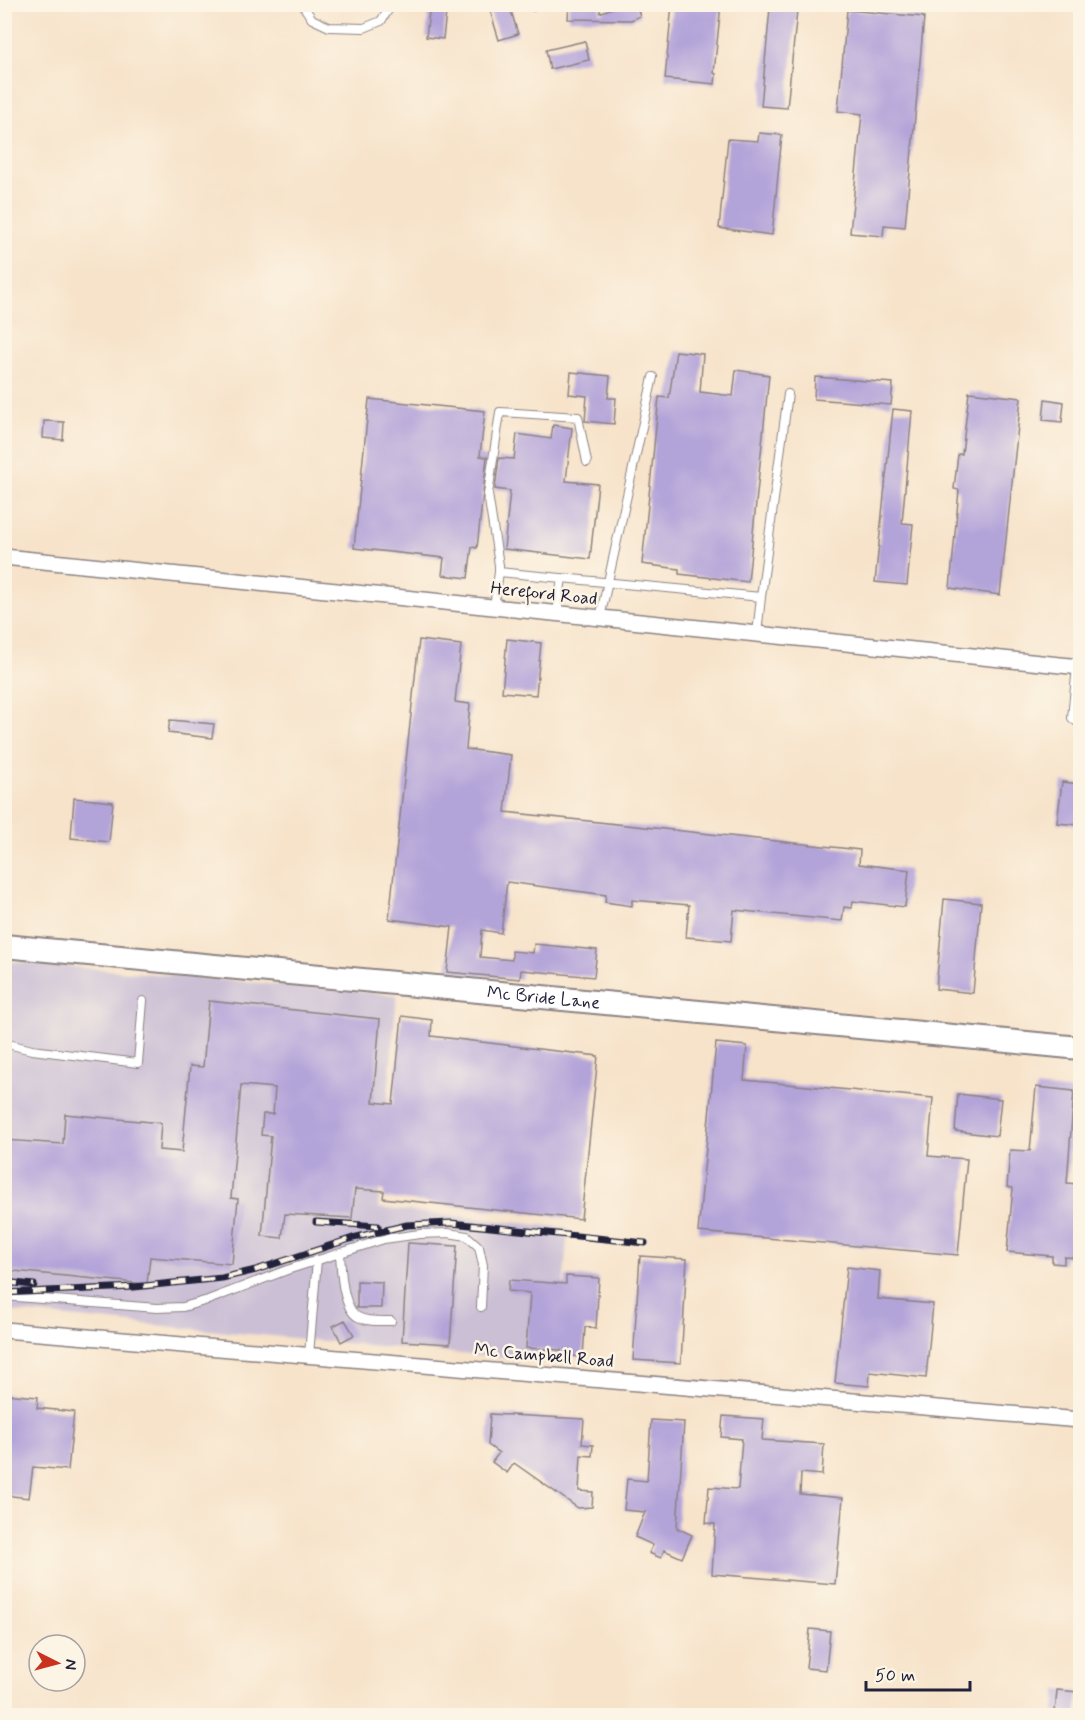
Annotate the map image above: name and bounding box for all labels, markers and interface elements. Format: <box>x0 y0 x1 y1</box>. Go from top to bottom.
street label: Hereford Road <box>489 576 599 614</box>
street label: Mc Bride Lane <box>486 981 601 1015</box>
street label: Mc Campbell Road <box>473 1338 615 1374</box>
north arrow <box>27 1633 87 1693</box>
scale bar <box>866 1654 970 1692</box>
text: N <box>59 1658 81 1671</box>
text: 50 m <box>875 1664 915 1688</box>

